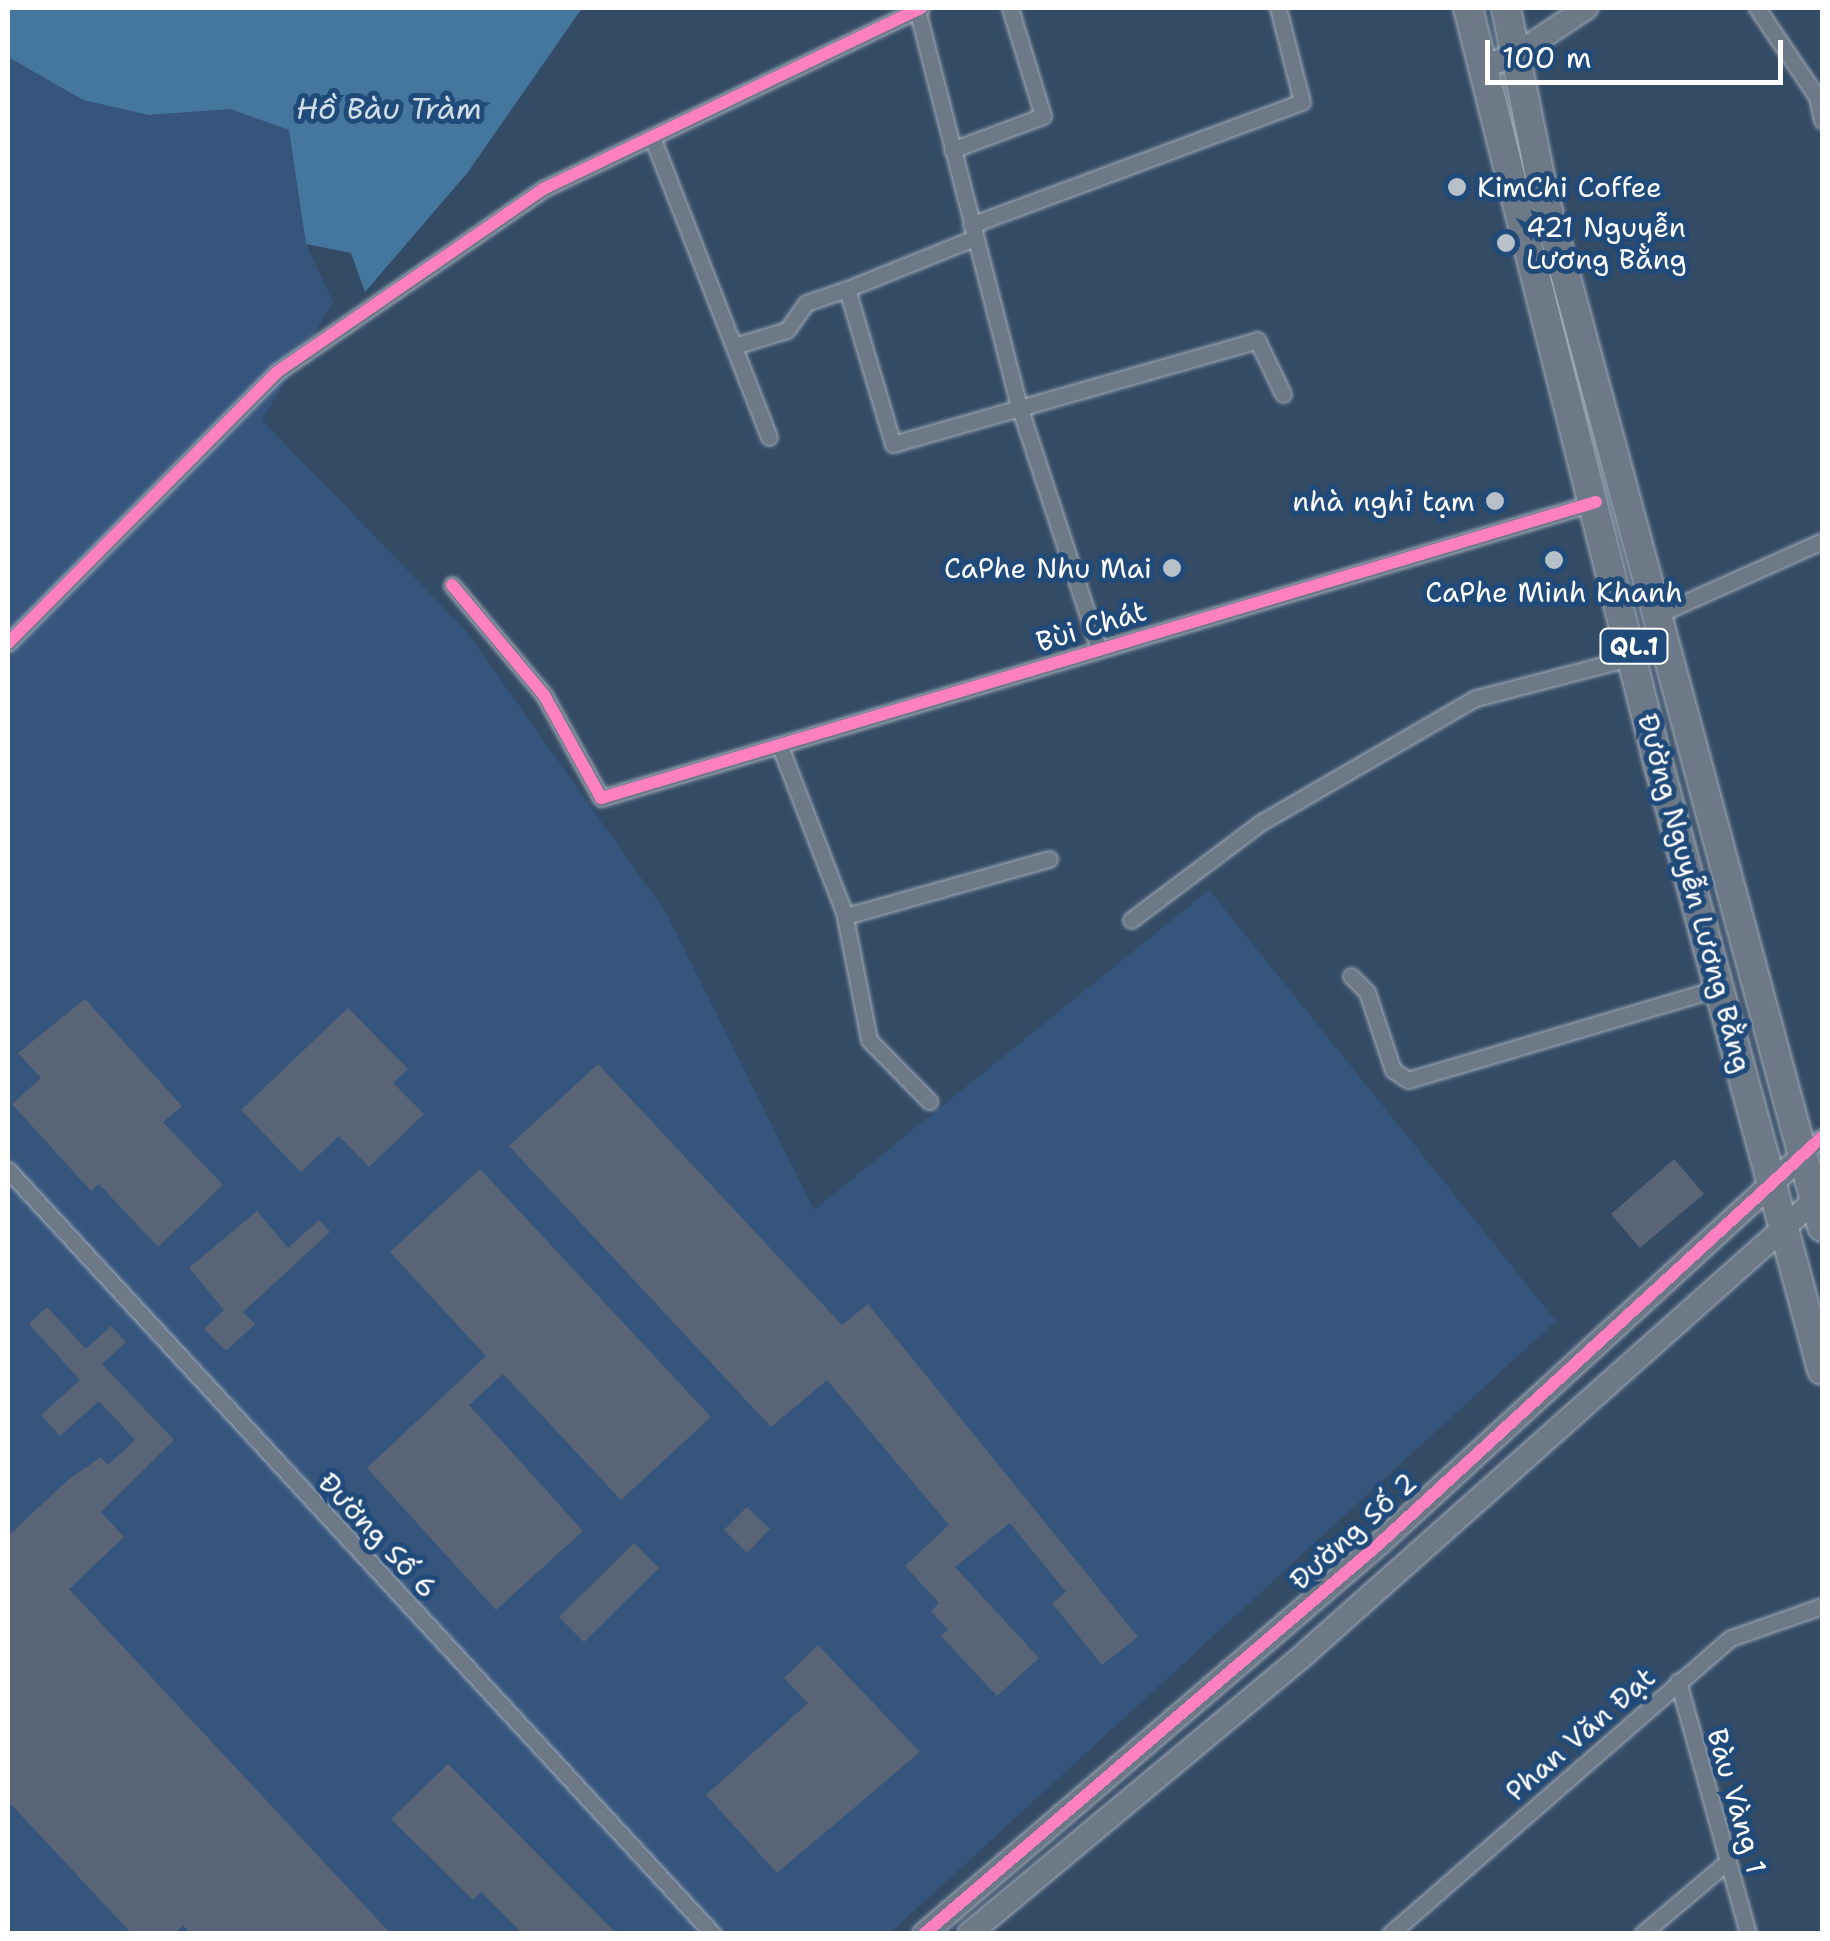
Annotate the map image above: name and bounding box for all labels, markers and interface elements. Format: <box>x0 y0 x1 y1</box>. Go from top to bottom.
scale bar <box>1490 20 1788 82</box>
text: 100 m <box>1502 37 1592 78</box>
water label: Hồ Bàu Tràm <box>296 91 482 127</box>
place label: KimChi Coffee <box>1477 170 1662 204</box>
marker: KimChi Coffee <box>1446 176 1468 198</box>
place label: 421 Nguyễn Lương Bằng <box>1526 210 1687 276</box>
marker: 421 Nguyễn Lương Bằng <box>1495 232 1517 254</box>
place label: nhà nghỉ tạm <box>1292 484 1475 518</box>
marker: nhà nghỉ tạm <box>1484 490 1506 512</box>
marker: CaPhe Minh Khanh <box>1543 549 1565 571</box>
place label: CaPhe Nhu Mai <box>944 551 1152 585</box>
marker: CaPhe Nhu Mai <box>1161 557 1183 579</box>
place label: CaPhe Minh Khanh <box>1425 575 1683 609</box>
street label: Bùi Chát <box>1032 593 1150 659</box>
road number: QL.1 <box>1599 626 1669 666</box>
street label: Đường Nguyễn Lương Bằng <box>1631 710 1759 1076</box>
street label: Đường Số 6 <box>312 1465 444 1605</box>
street label: Đường Số 2 <box>1283 1465 1423 1597</box>
street label: Phan Văn Đạt <box>1499 1660 1661 1808</box>
street label: Bàu Vàng 1 <box>1700 1725 1774 1877</box>

